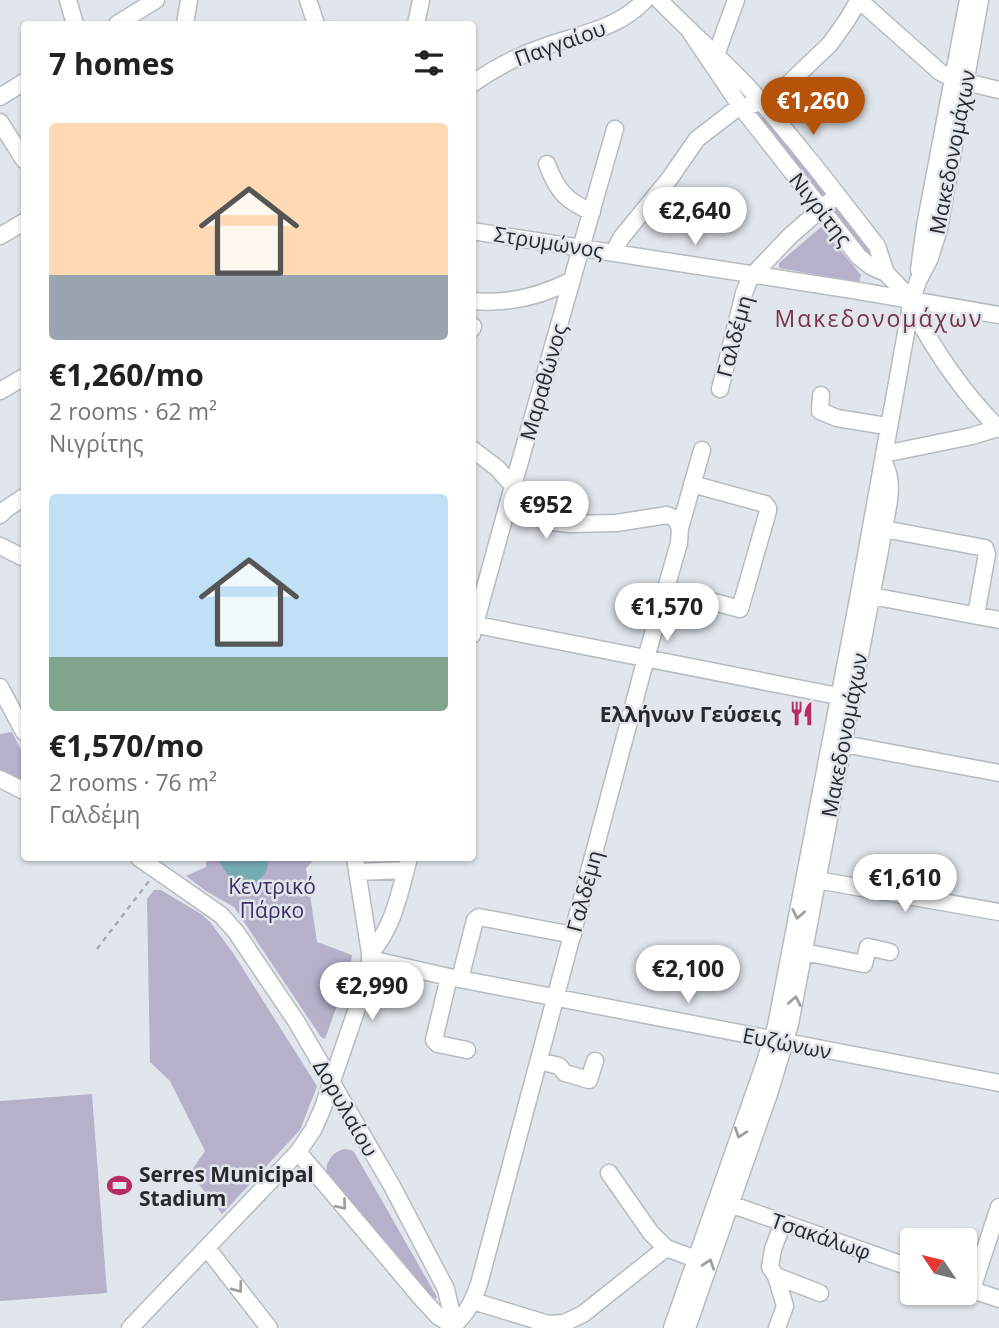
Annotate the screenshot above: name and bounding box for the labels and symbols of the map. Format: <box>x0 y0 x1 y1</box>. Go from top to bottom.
street label: Παγγαίου <box>511 14 609 72</box>
street label: Μακεδονομάχων <box>922 67 982 237</box>
pin: €1,260 <box>756 78 870 137</box>
street label: Νιγρίτης <box>783 166 859 252</box>
pin: €2,640 <box>638 188 752 247</box>
street label: Στρυμώνος <box>492 220 606 264</box>
street label: Γαλδέμη <box>710 292 758 380</box>
district label: Μακεδονομάχων <box>775 302 983 334</box>
street label: Μαραθώνος <box>513 320 573 444</box>
pin: €952 <box>505 482 587 541</box>
pin: €1,570 <box>610 584 724 643</box>
street label: Μακεδονομάχων <box>814 650 874 820</box>
place label: Ελλήνων Γεύσεις <box>600 700 782 728</box>
restaurant icon: Ελλήνων Γεύσεις <box>787 700 815 728</box>
street label: Γαλδέμη <box>560 847 608 935</box>
pin: €1,610 <box>848 855 962 914</box>
park label: Κεντρικό Πάρκο <box>228 872 316 924</box>
one-way arrow <box>791 908 806 920</box>
pin: €2,100 <box>631 946 745 1005</box>
pin: €2,990 <box>315 962 429 1022</box>
one-way arrow <box>787 995 802 1007</box>
street label: Ευζώνων <box>740 1021 834 1065</box>
street label: Δορυλαίου <box>307 1055 385 1161</box>
one-way arrow <box>734 1127 748 1139</box>
place label: Serres Municipal Stadium <box>139 1160 314 1212</box>
sports icon: Serres Municipal Stadium <box>105 1172 133 1200</box>
one-way arrow <box>334 1196 346 1209</box>
street label: Τσακάλωφ <box>767 1206 875 1266</box>
north arrow <box>900 1228 976 1306</box>
one-way arrow <box>701 1258 715 1270</box>
one-way arrow <box>230 1280 242 1292</box>

